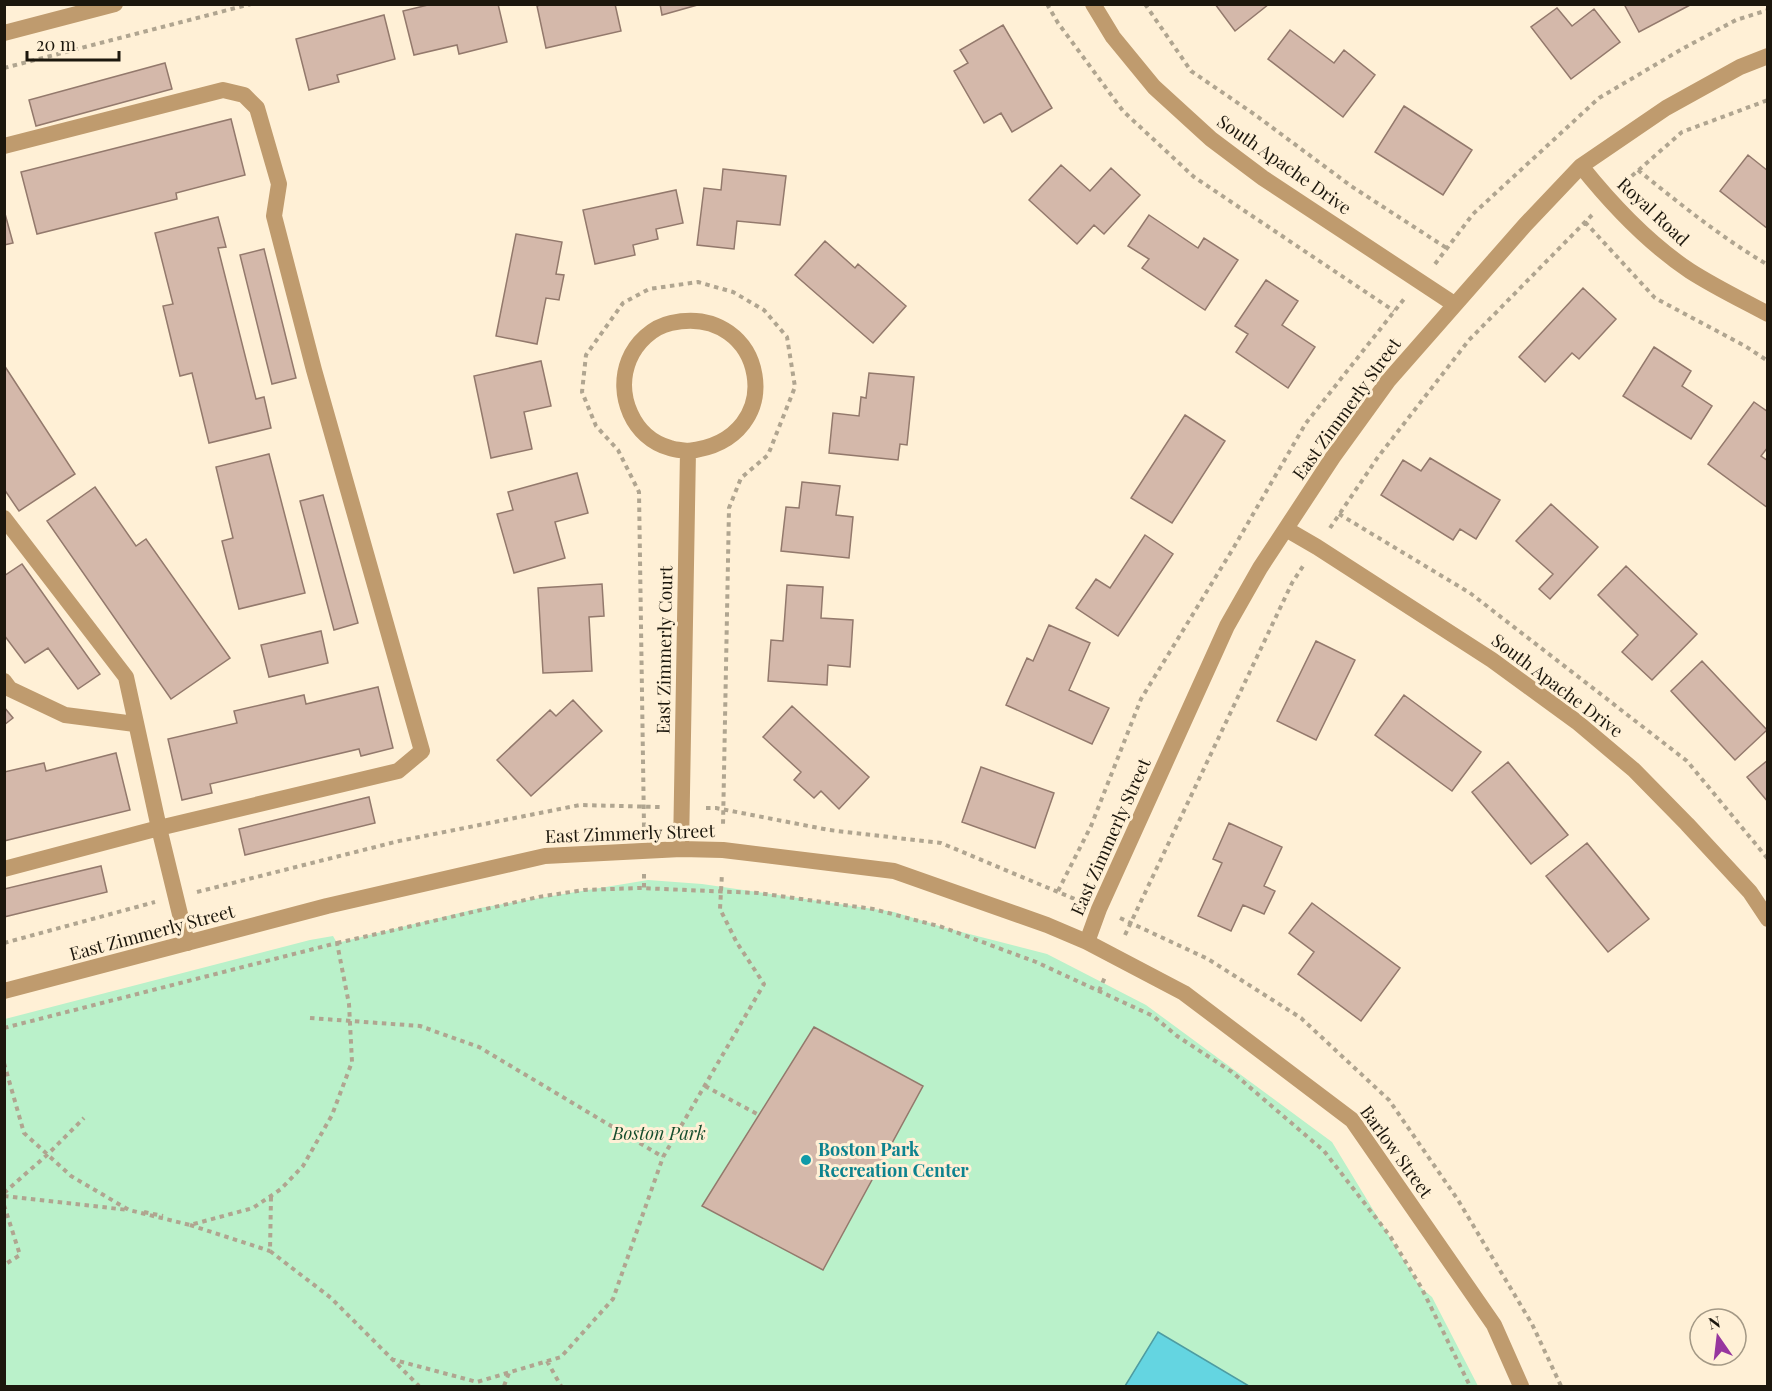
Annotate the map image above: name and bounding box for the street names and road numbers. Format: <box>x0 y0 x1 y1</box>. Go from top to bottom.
street label: South Apache Drive <box>1213 109 1356 219</box>
street label: Royal Road <box>1613 172 1695 251</box>
street label: East Zimmerly Street <box>1287 332 1406 484</box>
street label: East Zimmerly Court <box>651 565 677 734</box>
street label: South Apache Drive <box>1487 628 1628 743</box>
street label: East Zimmerly Street <box>1065 754 1156 919</box>
street label: East Zimmerly Street <box>545 818 716 848</box>
street label: East Zimmerly Street <box>67 898 237 966</box>
street label: Barlow Street <box>1355 1100 1439 1203</box>

